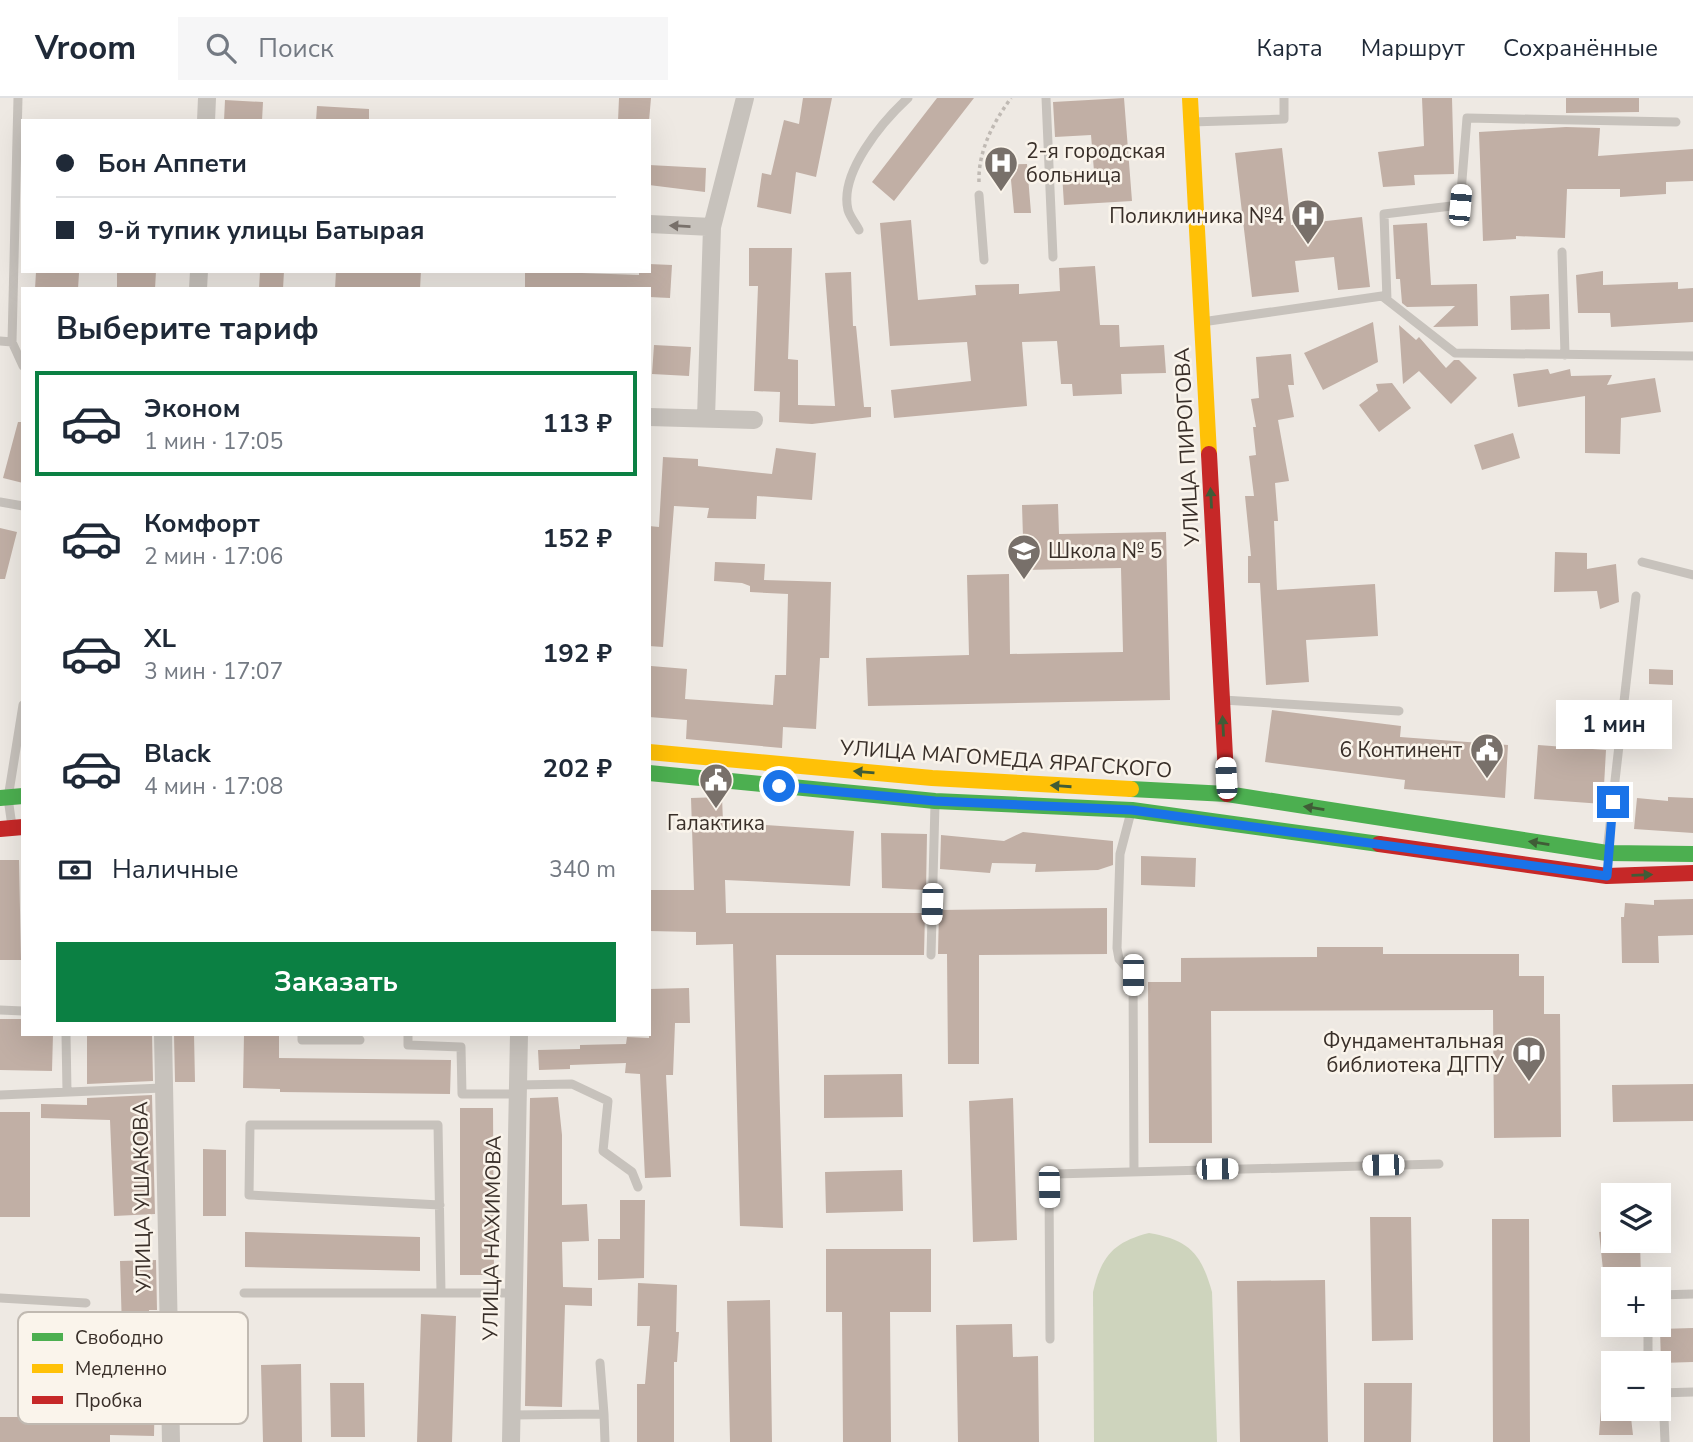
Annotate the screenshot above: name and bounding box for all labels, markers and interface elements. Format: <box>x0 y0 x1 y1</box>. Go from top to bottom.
search box <box>178 17 668 80</box>
text: Vroom <box>35 26 136 71</box>
icon: search <box>202 29 240 67</box>
text: Поиск <box>258 31 334 66</box>
text: Карта <box>1257 32 1323 64</box>
text: Маршрут <box>1361 32 1465 64</box>
text: Сохранённые <box>1503 32 1658 64</box>
place label: 2-я городская больница <box>1026 137 1166 189</box>
hospital icon: 2-я городская больница <box>982 144 1020 193</box>
text: Бон Аппети <box>98 146 247 181</box>
car <box>1448 183 1473 227</box>
hospital icon: Поликлиника №4 <box>1289 197 1327 246</box>
place label: Поликлиника №4 <box>1109 202 1284 230</box>
text: 9-й тупик улицы Батырая <box>98 213 425 248</box>
one-way arrow <box>669 220 691 231</box>
text: Выберите тариф <box>56 307 319 350</box>
street label: УЛИЦА ПИРОГОВА <box>1168 347 1206 548</box>
text: Эконом <box>144 391 241 426</box>
icon: car <box>60 392 123 455</box>
text: 113 ₽ <box>543 406 612 441</box>
text: 1 мин · 17:05 <box>144 426 283 457</box>
one-way arrow <box>1205 487 1216 509</box>
text: Комфорт <box>144 506 260 541</box>
icon: car <box>60 507 123 570</box>
text: 152 ₽ <box>543 521 612 556</box>
school or university icon: Школа № 5 <box>1005 532 1043 581</box>
place label: Школа № 5 <box>1048 537 1162 565</box>
text: 2 мин · 17:06 <box>144 541 283 572</box>
text: XL <box>144 621 176 656</box>
icon: car <box>60 622 123 685</box>
text: 192 ₽ <box>543 636 612 671</box>
text: 3 мин · 17:07 <box>144 656 283 687</box>
callout: 1 мин <box>1555 700 1671 750</box>
text: 1 мин <box>1582 709 1646 740</box>
one-way arrow <box>1217 714 1228 736</box>
public building icon: 6 Континент <box>1468 731 1506 780</box>
street label: УЛИЦА МАГОМЕДА ЯРАГСКОГО <box>838 733 1173 785</box>
text: Black <box>144 736 211 771</box>
place label: 6 Континент <box>1340 736 1463 764</box>
icon: car <box>60 737 123 800</box>
text: 202 ₽ <box>543 751 612 786</box>
car <box>1215 756 1238 800</box>
public building icon: Галактика <box>697 761 735 810</box>
one-way arrow <box>853 766 875 777</box>
route start <box>763 770 795 802</box>
text: 4 мин · 17:08 <box>144 771 283 802</box>
one-way arrow <box>1050 780 1072 791</box>
route end <box>1597 786 1629 818</box>
one-way arrow <box>1303 802 1325 813</box>
place label: Галактика <box>667 809 765 837</box>
one-way arrow <box>1528 837 1550 848</box>
icon: cash <box>56 851 94 889</box>
text: Наличные <box>112 852 239 887</box>
text: 340 m <box>549 854 616 885</box>
one-way arrow <box>1632 869 1654 880</box>
car <box>921 883 944 925</box>
button: Заказать <box>56 942 616 1022</box>
car <box>1123 954 1144 996</box>
place label: Фундаментальная библиотека ДГПУ <box>1323 1027 1504 1079</box>
library icon: Фундаментальная библиотека ДГПУ <box>1510 1034 1548 1083</box>
street label: УЛИЦА УШАКОВА <box>126 1101 158 1294</box>
street label: УЛИЦА НАХИМОВА <box>476 1135 508 1342</box>
car <box>1362 1154 1405 1176</box>
car <box>1196 1158 1239 1180</box>
car <box>1039 1166 1060 1208</box>
map controls <box>1601 1183 1671 1421</box>
button: layers <box>1601 1183 1671 1253</box>
button: + <box>1601 1267 1671 1337</box>
legend <box>18 1312 248 1424</box>
text: Свободно <box>75 1325 164 1351</box>
button: − <box>1601 1351 1671 1421</box>
text: Медленно <box>75 1356 167 1382</box>
text: Пробка <box>75 1388 142 1414</box>

